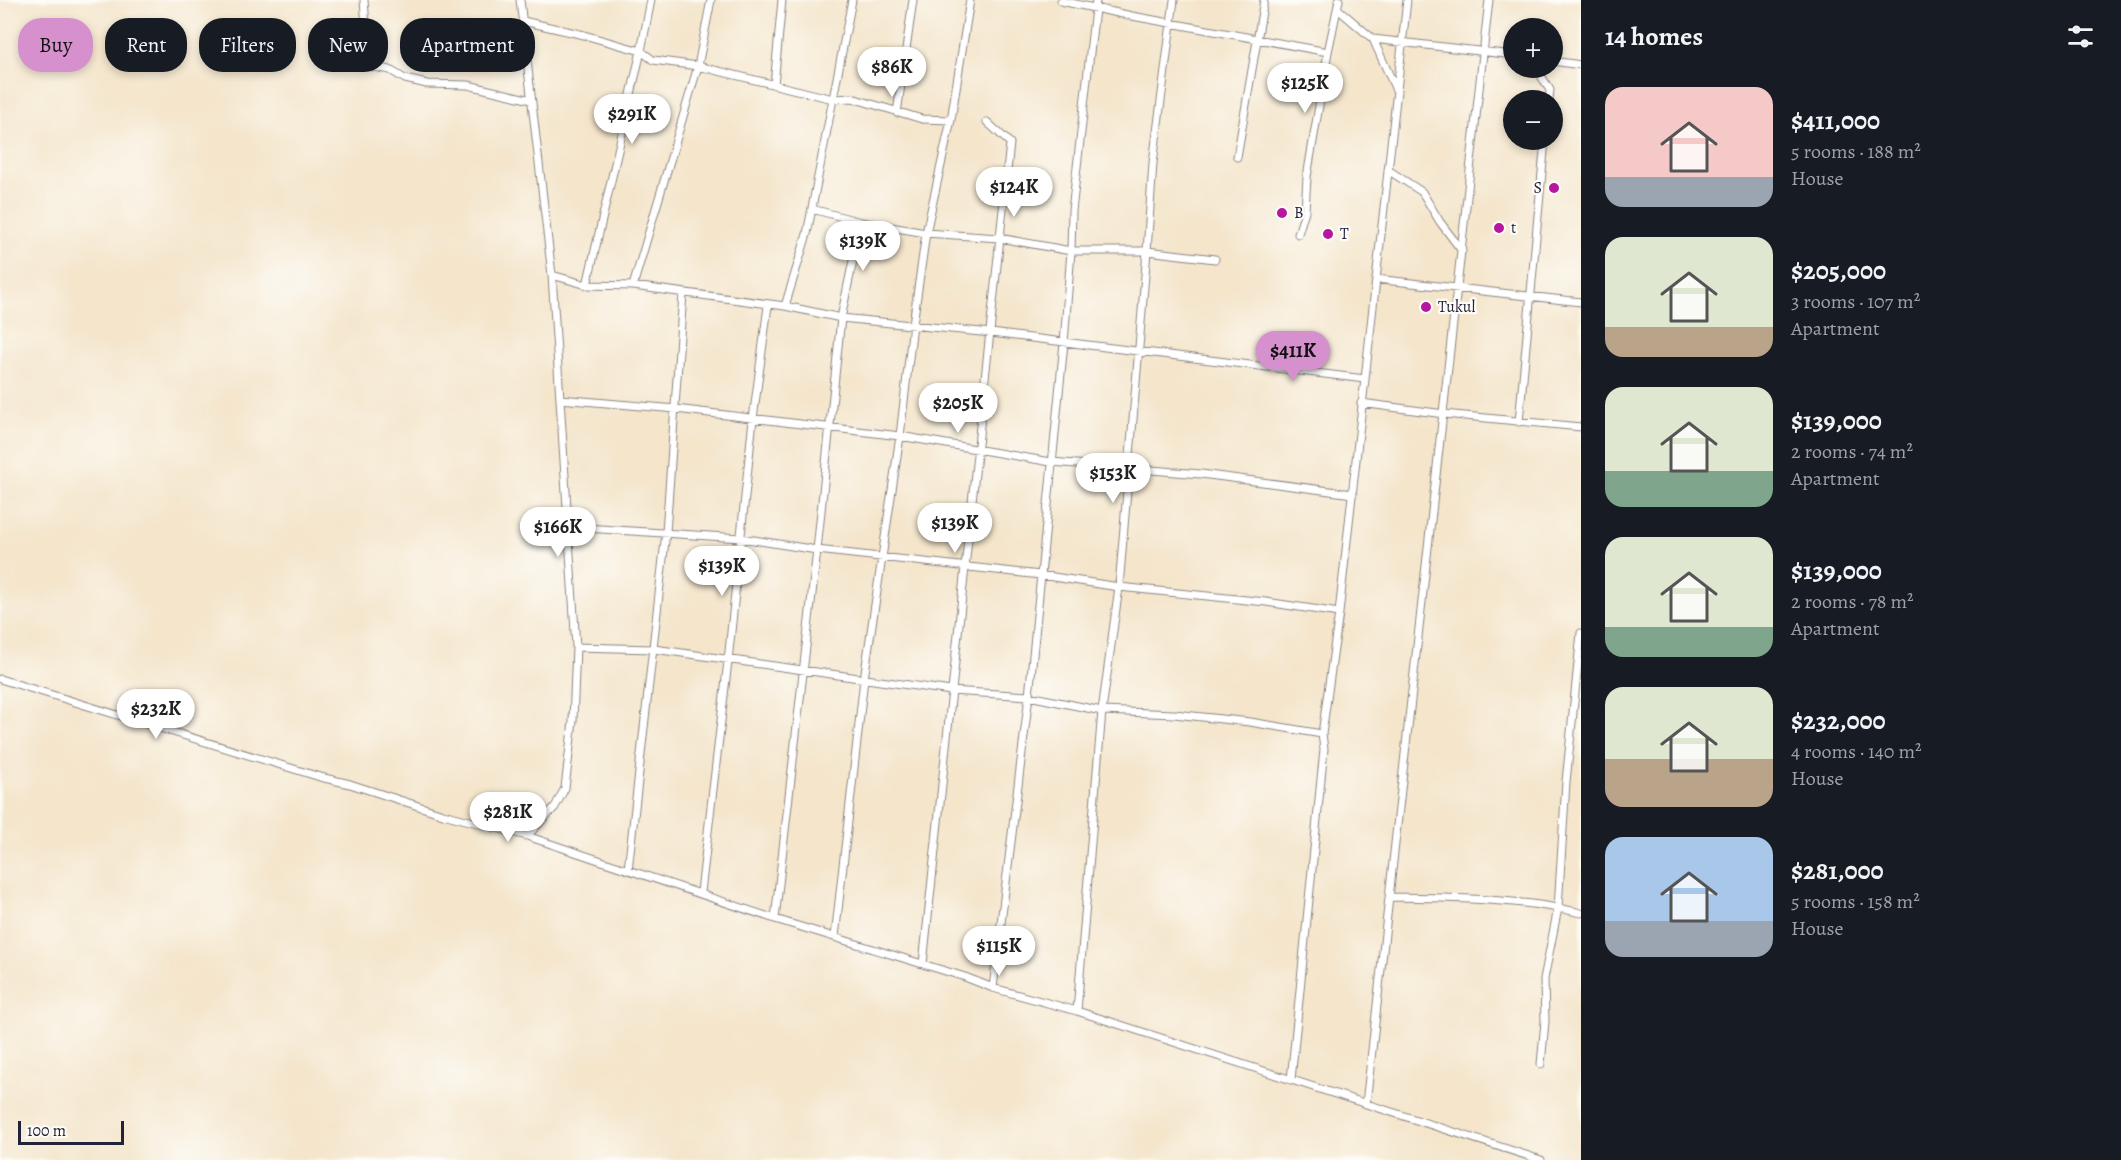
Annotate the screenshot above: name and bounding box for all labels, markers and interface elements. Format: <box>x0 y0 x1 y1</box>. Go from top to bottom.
chip: Buy <box>18 18 93 72</box>
chip: Rent <box>105 18 187 72</box>
chip: Filters <box>199 18 296 72</box>
chip: New <box>308 18 388 72</box>
chip: Apartment <box>400 18 535 72</box>
map controls <box>1503 18 1563 150</box>
button: + <box>1503 18 1563 78</box>
text: 14 homes <box>1605 19 1703 54</box>
icon: filters <box>2064 20 2097 53</box>
pin: $86K <box>856 47 928 98</box>
text: $86K <box>871 53 913 80</box>
pin: $125K <box>1263 63 1347 114</box>
text: $125K <box>1281 69 1329 96</box>
button: − <box>1503 90 1563 150</box>
pin: $291K <box>590 94 674 145</box>
text: $291K <box>608 100 656 127</box>
text: $411,000 <box>1791 103 1880 138</box>
icon: home <box>1653 111 1725 183</box>
text: 5 rooms · 188 m² <box>1791 138 1921 165</box>
text: House <box>1791 165 1843 192</box>
pin: $124K <box>972 167 1056 218</box>
text: $124K <box>990 173 1038 200</box>
place label: S <box>1534 177 1542 199</box>
marker: S <box>1547 181 1561 195</box>
place label: B <box>1294 202 1304 224</box>
marker: B <box>1275 206 1289 220</box>
place label: t <box>1511 217 1516 239</box>
pin: $139K <box>821 221 905 272</box>
marker: t <box>1492 221 1506 235</box>
place label: T <box>1340 223 1349 245</box>
text: $139K <box>839 227 887 254</box>
marker: T <box>1321 227 1335 241</box>
text: $205,000 <box>1791 253 1886 288</box>
icon: home <box>1653 261 1725 333</box>
text: 3 rooms · 107 m² <box>1791 288 1920 315</box>
place label: Tukul <box>1438 296 1476 318</box>
marker: Tukul <box>1419 300 1433 314</box>
text: Apartment <box>1791 315 1880 342</box>
pin: $411K <box>1251 331 1335 382</box>
text: $411K <box>1270 337 1316 364</box>
pin: $205K <box>916 383 1000 434</box>
text: $205K <box>933 389 983 416</box>
text: $139,000 <box>1791 403 1882 438</box>
icon: home <box>1653 411 1725 483</box>
text: 2 rooms · 74 m² <box>1791 438 1913 465</box>
pin: $153K <box>1071 453 1155 504</box>
text: $153K <box>1090 459 1136 486</box>
text: Apartment <box>1791 465 1880 492</box>
pin: $139K <box>913 503 997 554</box>
pin: $166K <box>516 507 600 558</box>
text: $139K <box>931 509 979 536</box>
text: $166K <box>534 513 582 540</box>
pin: $139K <box>680 546 764 597</box>
text: $139K <box>698 552 746 579</box>
text: $139,000 <box>1791 553 1882 588</box>
icon: home <box>1653 561 1725 633</box>
text: 2 rooms · 78 m² <box>1791 588 1914 615</box>
text: Apartment <box>1791 615 1880 642</box>
pin: $232K <box>114 689 198 740</box>
text: $232K <box>131 695 181 722</box>
text: $232,000 <box>1791 703 1886 738</box>
icon: home <box>1653 711 1725 783</box>
text: 4 rooms · 140 m² <box>1791 738 1922 765</box>
text: House <box>1791 765 1843 792</box>
pin: $281K <box>466 792 550 843</box>
text: $281K <box>484 798 532 825</box>
text: $281,000 <box>1791 853 1884 888</box>
icon: home <box>1653 861 1725 933</box>
text: 5 rooms · 158 m² <box>1791 888 1920 915</box>
text: House <box>1791 915 1843 942</box>
pin: $115K <box>957 926 1041 977</box>
text: $115K <box>976 932 1022 959</box>
scale bar <box>18 1118 124 1146</box>
text: 100 m <box>27 1120 66 1142</box>

